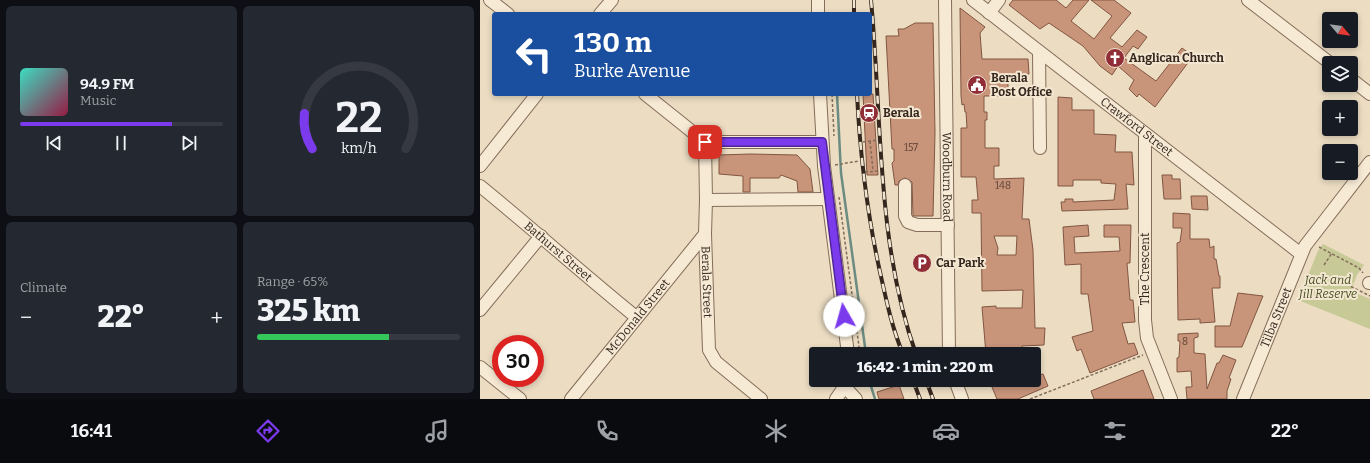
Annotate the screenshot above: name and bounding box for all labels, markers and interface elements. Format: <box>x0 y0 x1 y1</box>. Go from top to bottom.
north arrow <box>1322 12 1358 48</box>
map controls <box>1322 12 1358 180</box>
text: 130 m <box>574 26 652 59</box>
icon: left <box>508 28 560 80</box>
church icon: Anglican Church <box>1104 47 1126 69</box>
place label: Anglican Church <box>1129 51 1224 65</box>
button: layers <box>1322 56 1358 92</box>
text: Burke Avenue <box>574 60 690 82</box>
place label: Berala Post Office <box>991 71 1052 99</box>
public building icon: Berala Post Office <box>966 74 988 96</box>
text: 94.9 FM <box>80 75 134 93</box>
text: Music <box>80 93 116 108</box>
text: 22 <box>335 93 382 143</box>
street label: Crawford Street <box>1098 94 1176 159</box>
button: + <box>1322 100 1358 136</box>
station icon: Berala <box>858 102 880 124</box>
place label: Berala <box>883 106 920 120</box>
pin <box>688 125 722 159</box>
icon: arrive <box>694 131 716 153</box>
icon: previous <box>43 132 65 154</box>
icon: pause <box>110 132 132 154</box>
icon: next <box>178 132 200 154</box>
street label: Woodburn Road <box>939 132 955 222</box>
text: km/h <box>341 139 376 156</box>
house number: 157 <box>904 142 918 154</box>
button: − <box>1322 144 1358 180</box>
house number: 148 <box>995 180 1011 192</box>
street label: Bathurst Street <box>521 219 595 285</box>
street label: The Crescent <box>1138 232 1152 305</box>
street label: Berala Street <box>698 246 715 319</box>
parking icon: Car Park <box>911 252 933 274</box>
place label: Car Park <box>936 256 985 270</box>
park label: Jack and Jill Reserve <box>1298 273 1357 301</box>
text: Range · 65% <box>257 274 328 289</box>
street label: McDonald Street <box>603 276 673 357</box>
text: Climate <box>20 280 67 295</box>
street label: Tilba Street <box>1258 285 1295 350</box>
text: 325 km <box>257 293 360 329</box>
position arrow <box>823 295 865 337</box>
text: 22° <box>98 299 145 335</box>
text: − <box>20 304 32 331</box>
text: + <box>210 304 223 331</box>
speed limit sign: 30 <box>492 335 544 387</box>
house number: 8 <box>1182 336 1188 348</box>
text: 16:42 · 1 min · 220 m <box>857 358 993 376</box>
icon: directions <box>254 417 282 445</box>
icon: music <box>423 417 451 445</box>
icon: phone <box>593 417 621 445</box>
icon: climate <box>762 417 790 445</box>
icon: car <box>932 417 960 445</box>
icon: filters <box>1101 417 1129 445</box>
text: 16:41 <box>71 420 112 442</box>
text: 22° <box>1271 420 1299 442</box>

